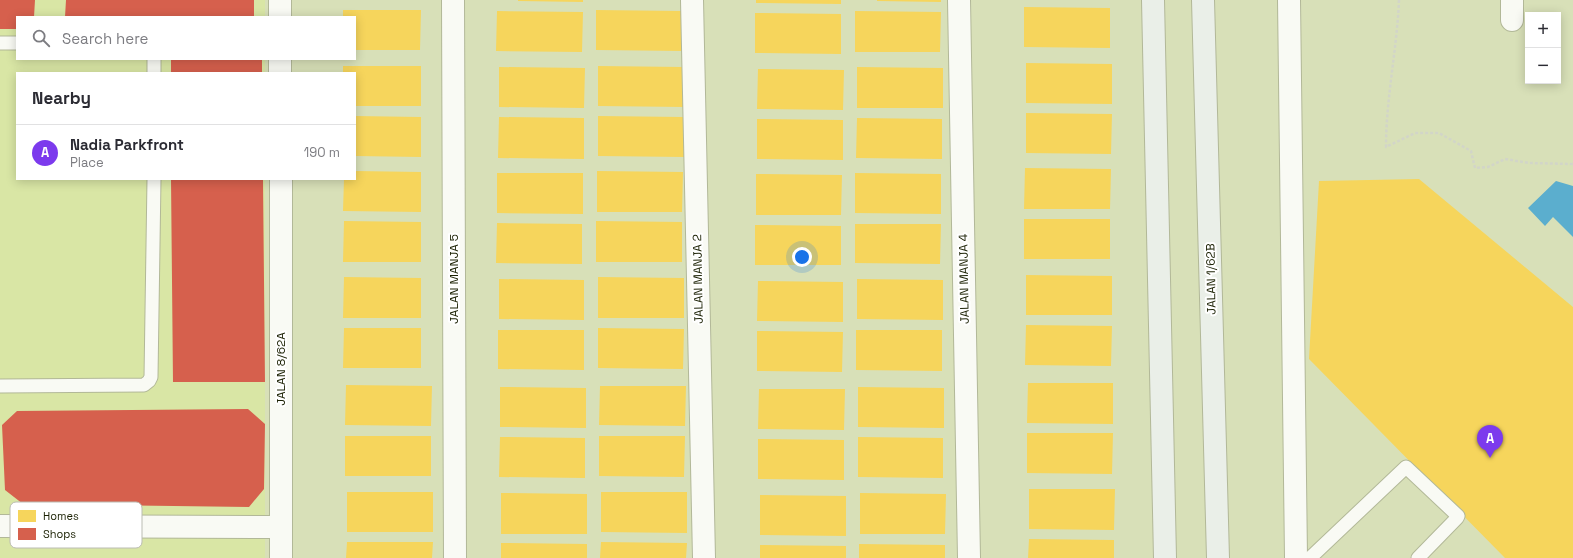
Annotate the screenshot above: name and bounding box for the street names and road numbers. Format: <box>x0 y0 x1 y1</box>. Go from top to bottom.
street label: JALAN MANJA 4 <box>955 233 973 324</box>
street label: JALAN MANJA 5 <box>446 234 462 324</box>
street label: JALAN MANJA 2 <box>689 234 707 324</box>
street label: JALAN 1/62B <box>1202 243 1220 315</box>
street label: JALAN 8/62A <box>273 332 289 406</box>

